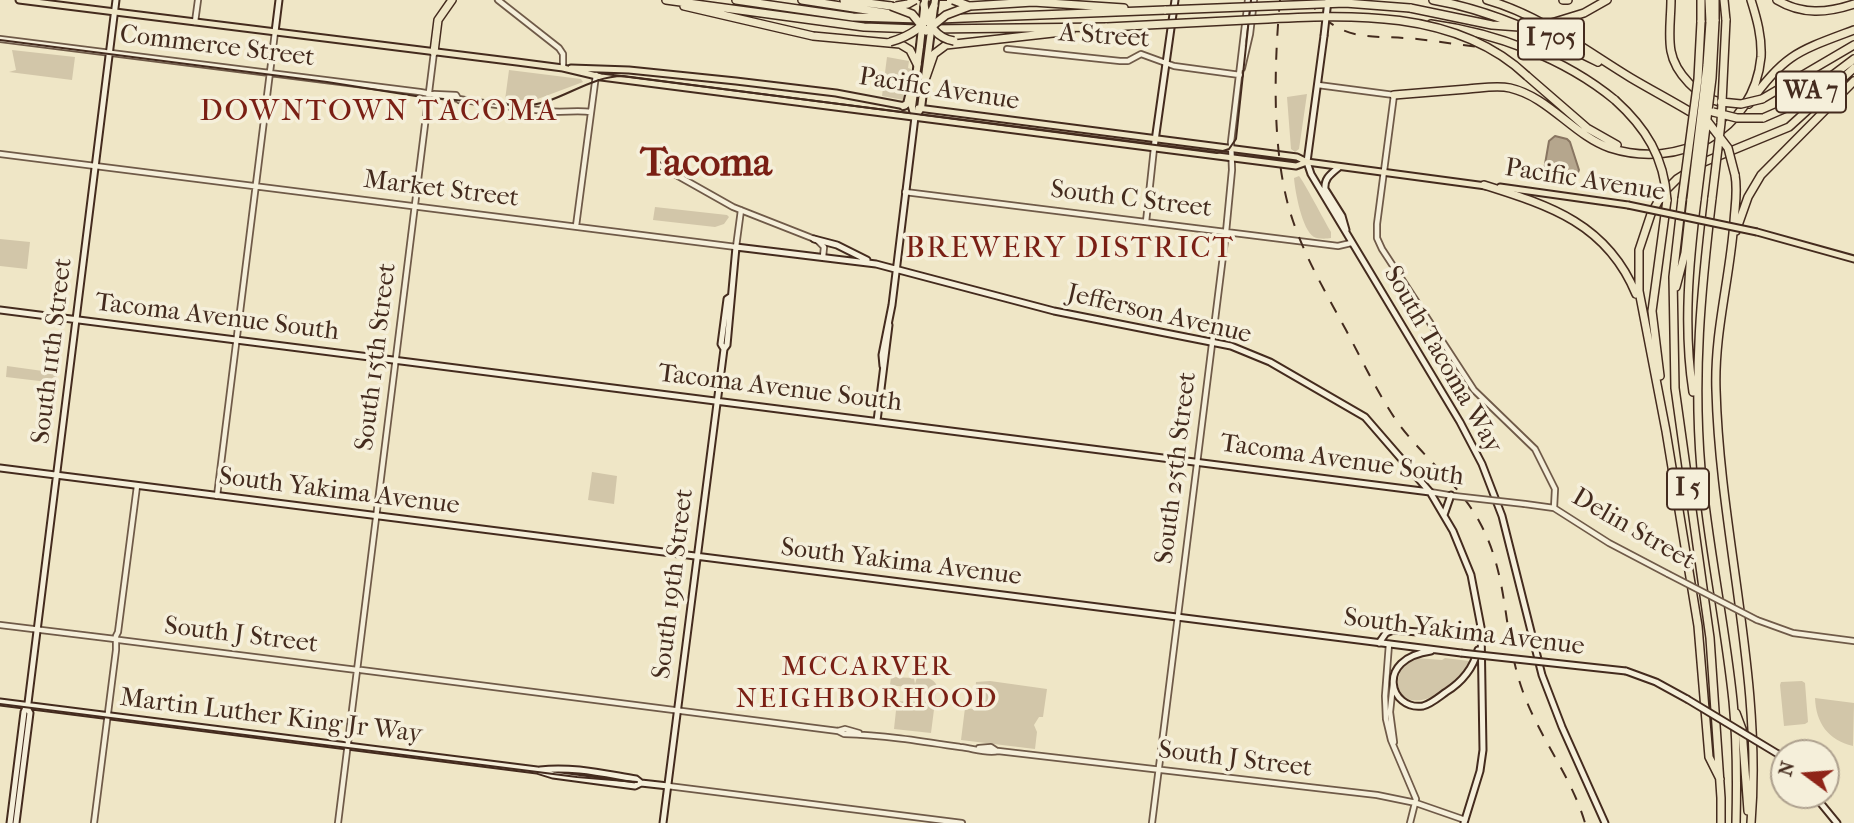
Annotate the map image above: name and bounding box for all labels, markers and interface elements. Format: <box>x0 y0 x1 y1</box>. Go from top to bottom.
street label: A Street <box>1057 18 1151 56</box>
road number: I 705 <box>1518 18 1584 60</box>
street label: Commerce Street <box>118 20 316 74</box>
street label: Pacific Avenue <box>857 62 1021 118</box>
road number: WA 7 <box>1776 72 1846 112</box>
district label: DOWNTOWN TACOMA <box>202 95 556 131</box>
district label: Tacoma <box>640 141 772 189</box>
street label: Pacific Avenue <box>1503 153 1667 209</box>
street label: Market Street <box>362 165 520 215</box>
street label: South C Street <box>1049 175 1213 225</box>
district label: BREWERY DISTRICT <box>907 232 1233 268</box>
street label: South 11th Street <box>26 256 80 446</box>
street label: South 15th Street <box>350 261 404 453</box>
street label: South Tacoma Way <box>1376 261 1508 459</box>
street label: Jefferson Avenue <box>1064 279 1254 351</box>
street label: Tacoma Avenue South <box>93 288 341 348</box>
street label: Tacoma Avenue South <box>656 359 904 419</box>
street label: South 25th Street <box>1150 370 1204 566</box>
street label: Tacoma Avenue South <box>1218 428 1466 494</box>
street label: South Yakima Avenue <box>217 462 461 522</box>
road number: I 5 <box>1667 468 1709 510</box>
street label: Delin Street <box>1566 482 1700 578</box>
street label: South 19th Street <box>647 487 701 681</box>
street label: South Yakima Avenue <box>779 533 1023 593</box>
street label: South Yakima Avenue <box>1342 603 1586 663</box>
street label: South J Street <box>162 611 320 661</box>
district label: MCCARVER NEIGHBORHOOD <box>737 651 997 717</box>
street label: Martin Luther King Jr Way <box>118 683 424 751</box>
street label: South J Street <box>1156 735 1314 785</box>
north arrow <box>1770 739 1840 809</box>
text: N <box>1774 759 1799 779</box>

